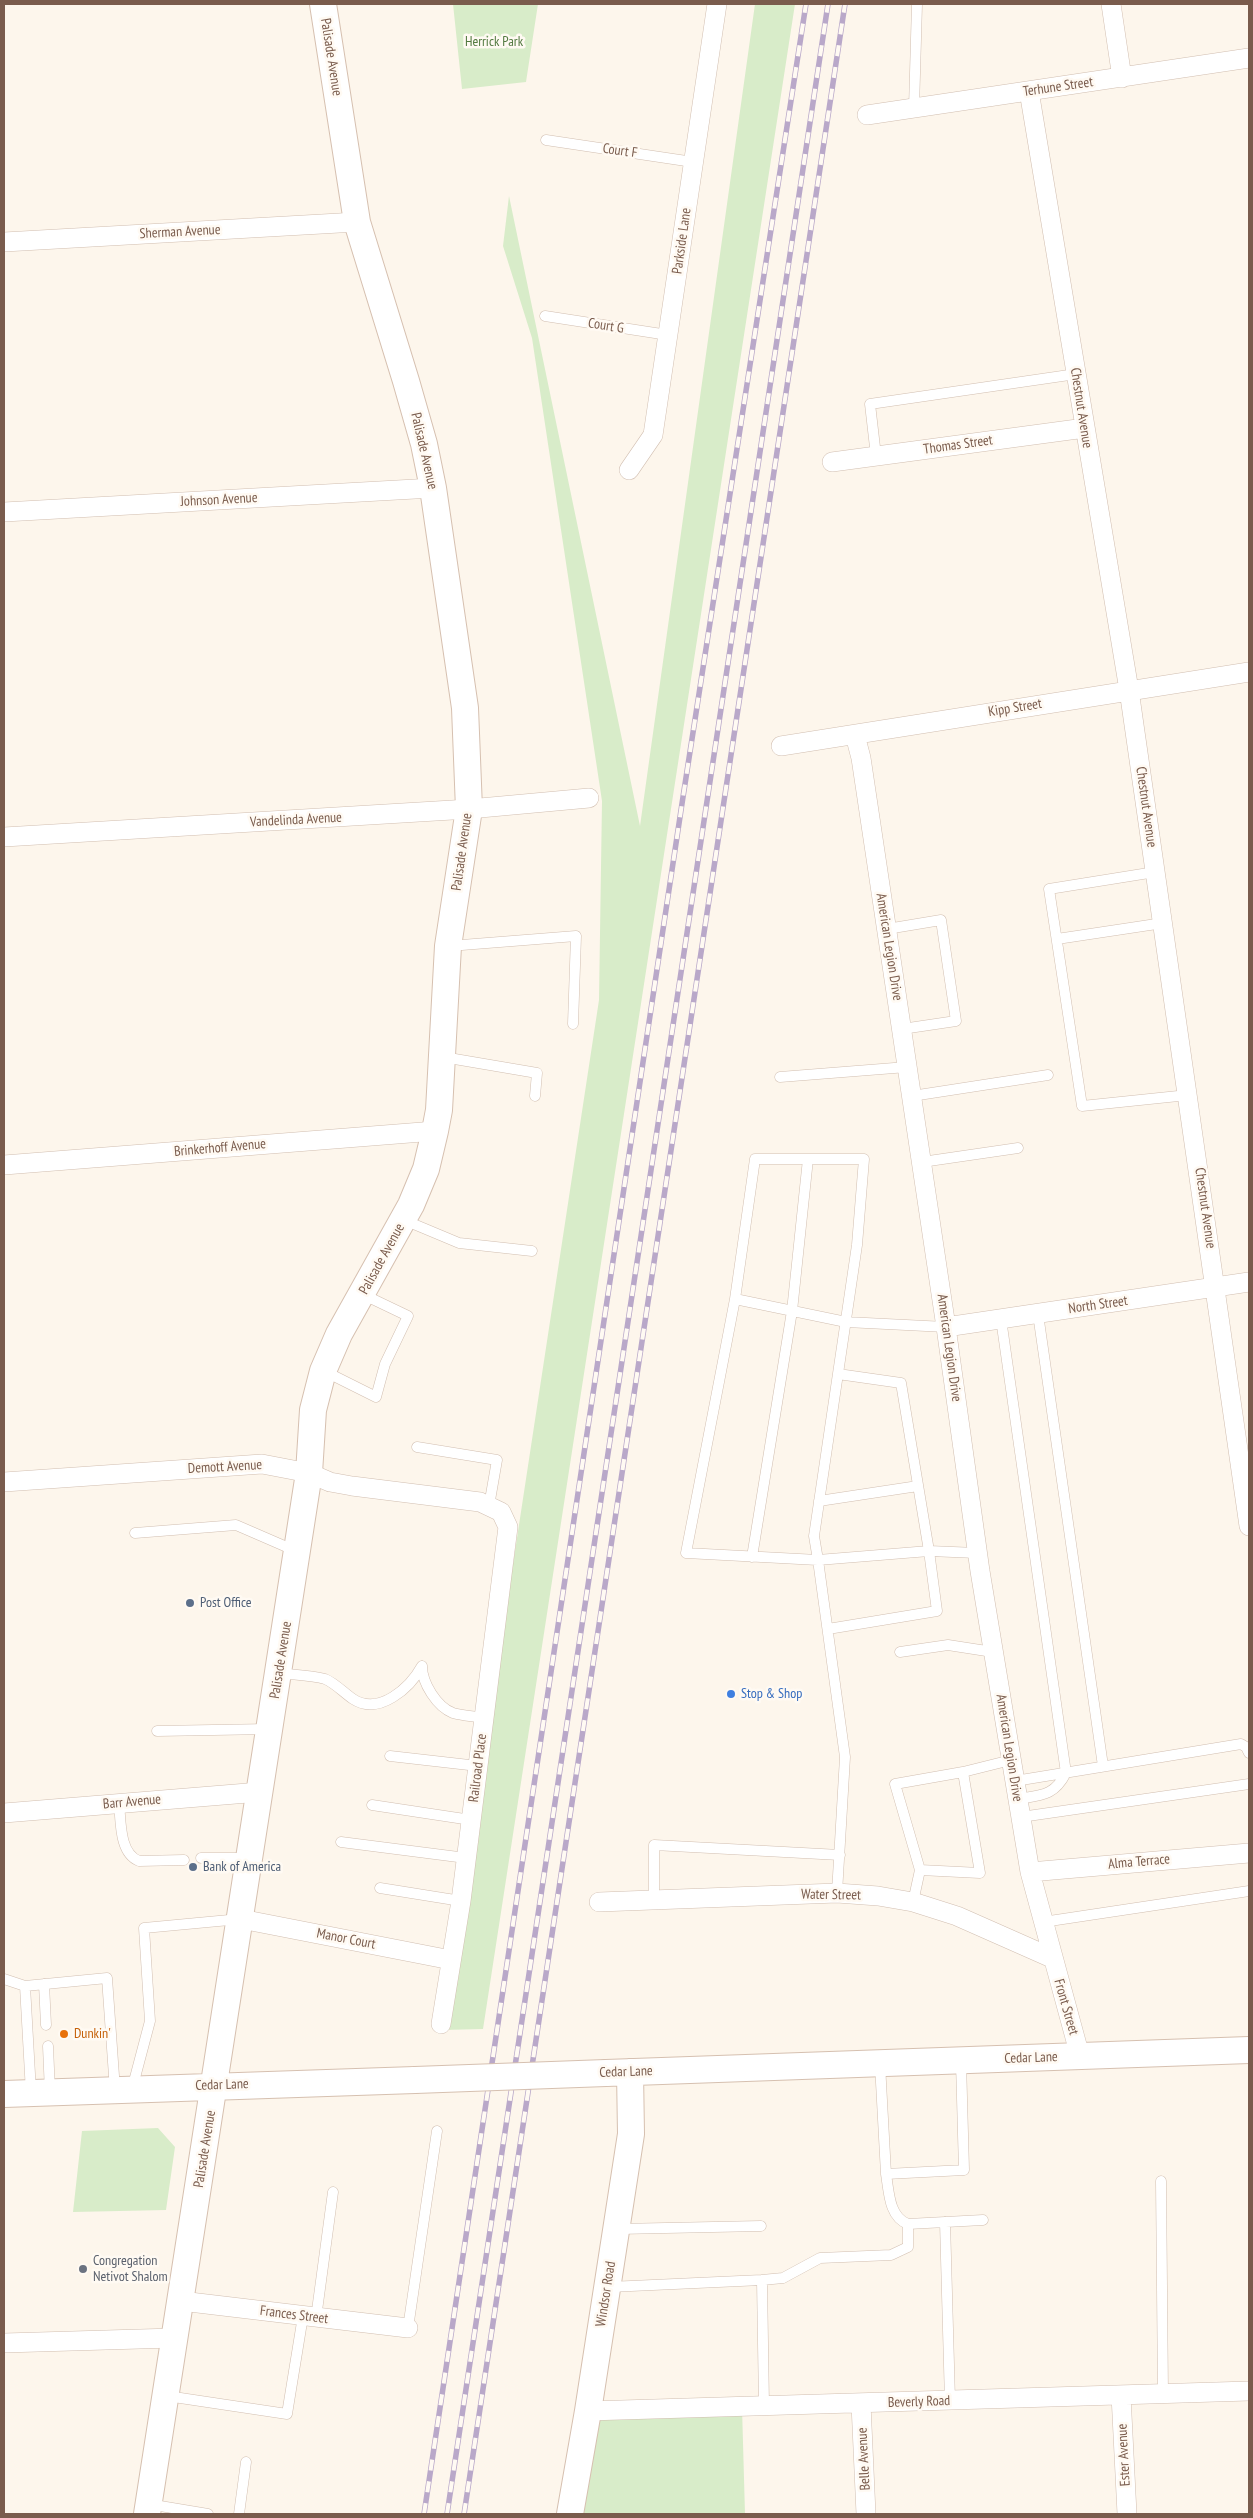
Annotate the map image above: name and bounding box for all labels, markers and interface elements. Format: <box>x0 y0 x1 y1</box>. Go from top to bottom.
street label: Palisade Avenue <box>317 17 345 97</box>
park label: Herrick Park <box>465 34 523 50</box>
street label: Terhune Street <box>1022 74 1094 100</box>
street label: Court F <box>602 140 638 162</box>
street label: Parkside Lane <box>669 207 695 275</box>
street label: Sherman Avenue <box>139 221 221 243</box>
street label: Court G <box>587 315 625 337</box>
street label: Chestnut Avenue <box>1066 366 1096 450</box>
street label: Palisade Avenue <box>407 411 441 491</box>
street label: Thomas Street <box>922 432 994 458</box>
street label: Johnson Avenue <box>180 490 258 510</box>
street label: Kipp Street <box>987 695 1043 721</box>
street label: Chestnut Avenue <box>1132 766 1160 848</box>
street label: Vandelinda Avenue <box>250 809 342 831</box>
street label: Palisade Avenue <box>448 812 476 892</box>
street label: American Legion Drive <box>872 892 906 1002</box>
street label: Brinkerhoff Avenue <box>173 1136 267 1160</box>
street label: Chestnut Avenue <box>1191 1167 1219 1249</box>
street label: Palisade Avenue <box>356 1221 408 1297</box>
street label: American Legion Drive <box>933 1293 965 1403</box>
street label: North Street <box>1067 1293 1129 1317</box>
street label: Demott Avenue <box>187 1457 263 1477</box>
place label: Post Office <box>200 1595 251 1611</box>
marker: Post Office <box>184 1597 196 1609</box>
street label: Palisade Avenue <box>267 1620 295 1700</box>
place label: Stop & Shop <box>741 1686 802 1702</box>
marker: Stop & Shop <box>725 1688 737 1700</box>
street label: American Legion Drive <box>992 1693 1026 1803</box>
street label: Railroad Place <box>465 1733 491 1803</box>
street label: Barr Avenue <box>102 1791 162 1813</box>
street label: Alma Terrace <box>1107 1851 1171 1873</box>
place label: Bank of America <box>203 1859 281 1875</box>
marker: Bank of America <box>187 1861 199 1873</box>
street label: Water Street <box>801 1886 861 1904</box>
street label: Manor Court <box>315 1925 377 1953</box>
street label: Front Street <box>1050 1977 1082 2037</box>
place label: Dunkin' <box>74 2026 111 2042</box>
marker: Dunkin' <box>58 2028 70 2040</box>
street label: Cedar Lane <box>1004 2049 1058 2067</box>
street label: Cedar Lane <box>599 2063 653 2081</box>
street label: Cedar Lane <box>195 2076 249 2094</box>
street label: Palisade Avenue <box>191 2109 219 2189</box>
place label: Congregation Netivot Shalom <box>93 2253 168 2286</box>
street label: Windsor Road <box>593 2260 619 2328</box>
marker: Congregation Netivot Shalom <box>77 2263 89 2275</box>
street label: Frances Street <box>259 2302 329 2328</box>
street label: Beverly Road <box>887 2393 951 2411</box>
street label: Ester Avenue <box>1114 2423 1134 2487</box>
street label: Belle Avenue <box>854 2427 874 2491</box>

